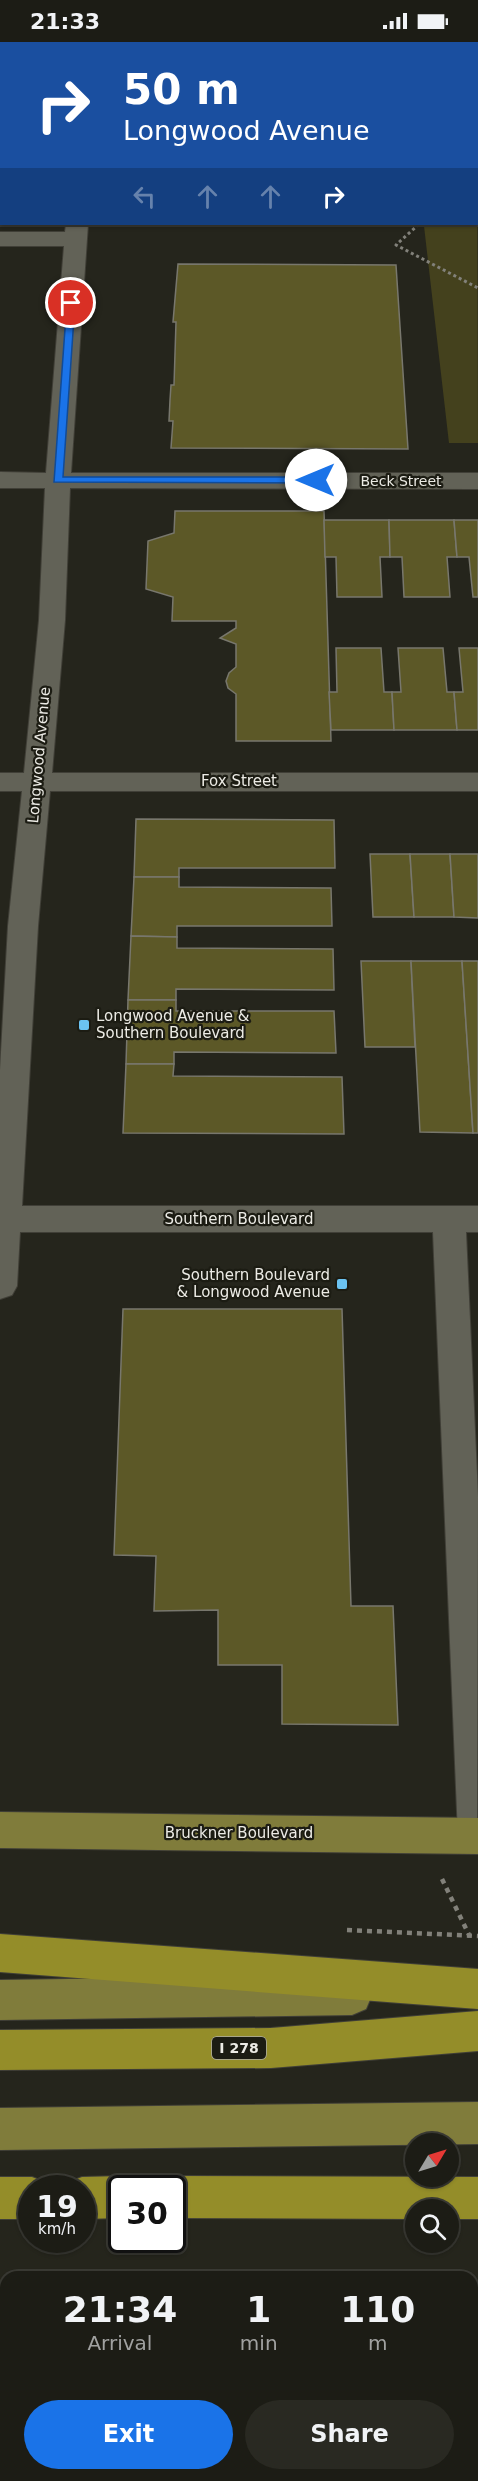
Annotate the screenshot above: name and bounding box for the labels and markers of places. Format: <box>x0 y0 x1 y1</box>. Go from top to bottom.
pin <box>45 277 96 328</box>
place label: Longwood Avenue & Southern Boulevard <box>96 1007 250 1042</box>
marker: Longwood Avenue & Southern Boulevard <box>77 1018 91 1032</box>
place label: Southern Boulevard & Longwood Avenue <box>177 1266 330 1301</box>
marker: Southern Boulevard & Longwood Avenue <box>335 1277 349 1291</box>

